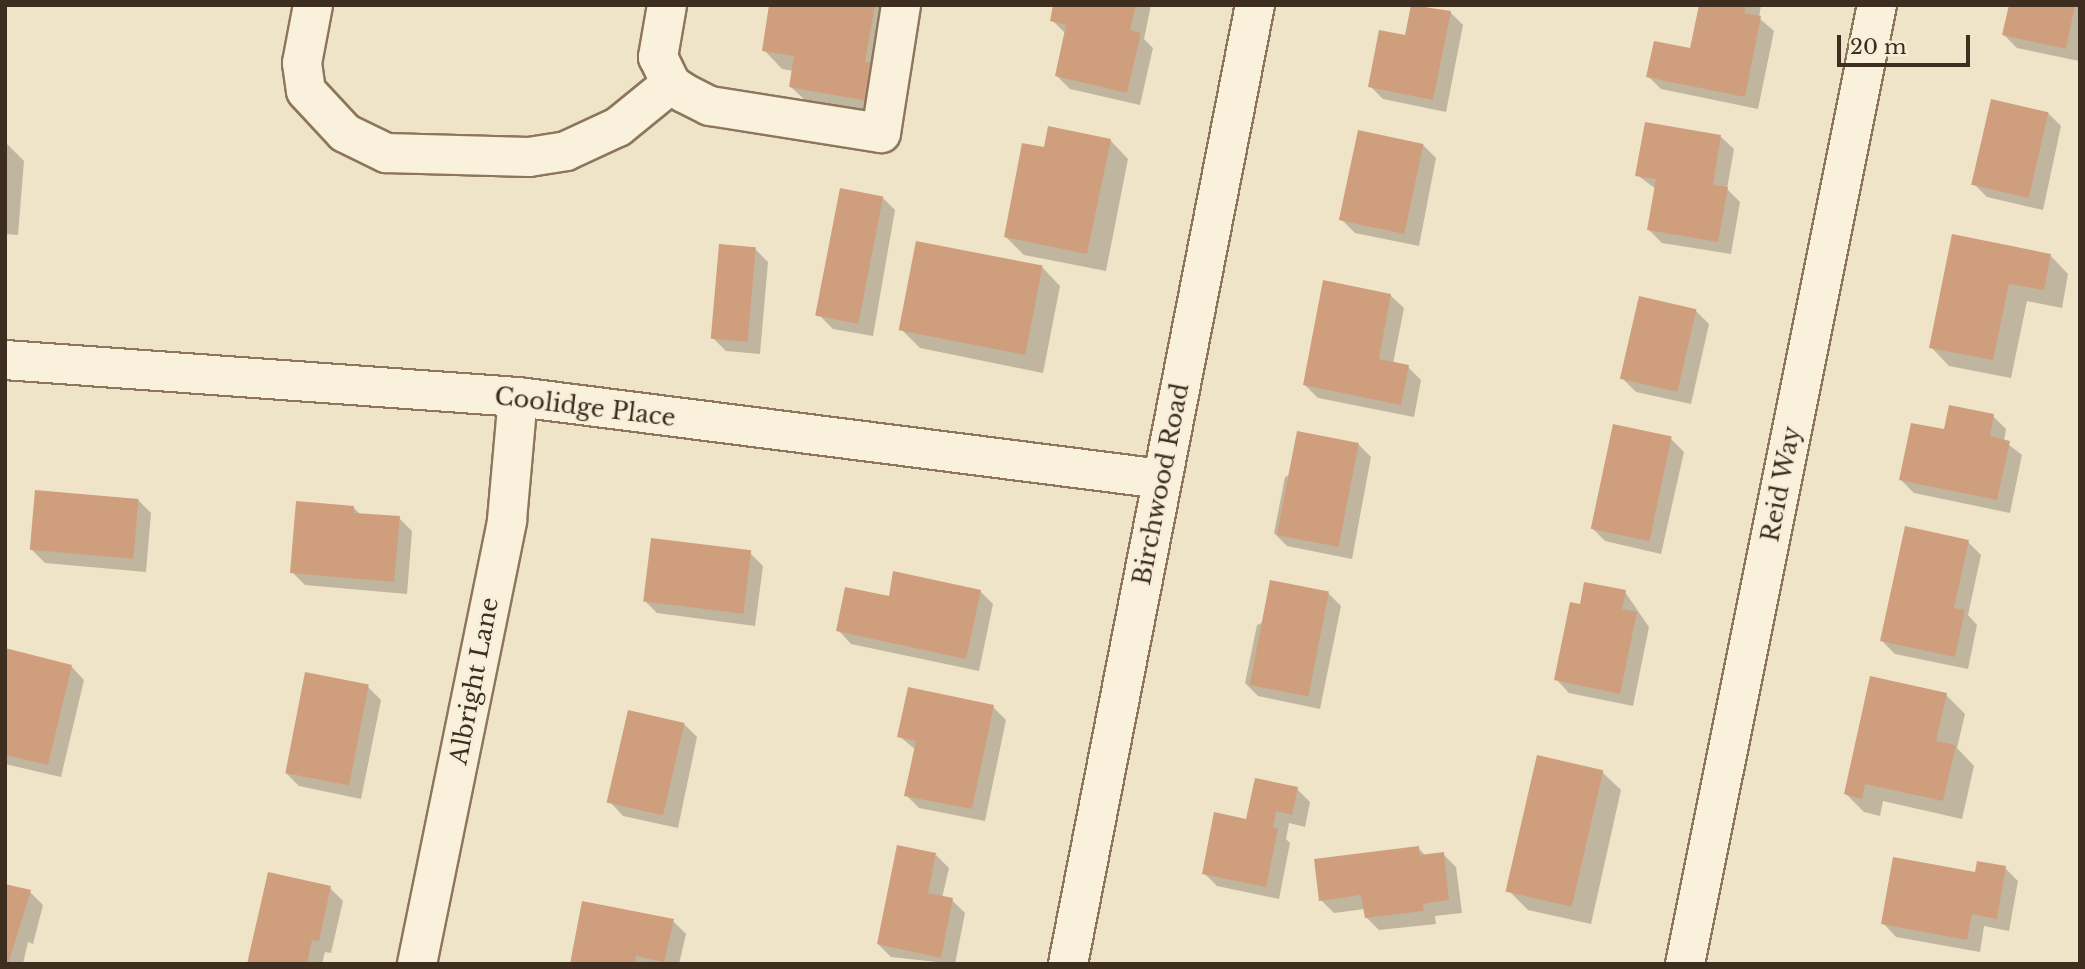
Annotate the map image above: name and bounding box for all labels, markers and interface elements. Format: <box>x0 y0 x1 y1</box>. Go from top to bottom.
scale bar <box>1840 21 1973 65</box>
text: 20 m <box>1850 34 1907 60</box>
street label: Birchwood Road <box>1127 381 1195 587</box>
street label: Coolidge Place <box>493 382 677 432</box>
street label: Reid Way <box>1756 423 1806 545</box>
street label: Albright Lane <box>444 595 504 767</box>

